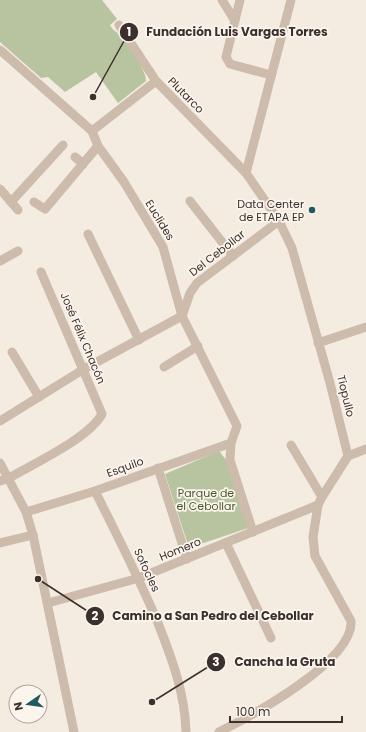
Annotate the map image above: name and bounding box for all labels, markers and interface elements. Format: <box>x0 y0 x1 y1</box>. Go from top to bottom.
callout: Fundación Luis Vargas Torres <box>119 20 336 44</box>
text: 1 <box>127 23 131 40</box>
text: Fundación Luis Vargas Torres <box>146 23 328 40</box>
street label: Plutarco <box>164 73 208 117</box>
place label: Data Center de ETAPA EP <box>237 196 304 225</box>
street label: Euclides <box>142 197 179 244</box>
marker: Data Center de ETAPA EP <box>307 205 317 215</box>
street label: Del Cebollar <box>186 226 248 280</box>
street label: José Félix Chacón <box>56 290 110 386</box>
street label: Tiopullo <box>333 373 359 419</box>
street label: Esquilo <box>104 453 146 481</box>
park label: Parque de el Cebollar <box>176 485 236 514</box>
street label: Homero <box>157 533 203 565</box>
street label: Sofocles <box>130 546 164 595</box>
callout: Camino a San Pedro del Cebollar <box>85 604 322 628</box>
text: 2 <box>92 607 99 624</box>
text: Camino a San Pedro del Cebollar <box>112 607 314 624</box>
callout: Cancha la Gruta <box>206 650 343 674</box>
text: 3 <box>212 653 220 670</box>
text: Cancha la Gruta <box>234 653 336 670</box>
north arrow <box>8 684 48 724</box>
scale bar <box>230 698 342 724</box>
text: N <box>10 700 27 712</box>
text: 100 m <box>236 703 270 720</box>

